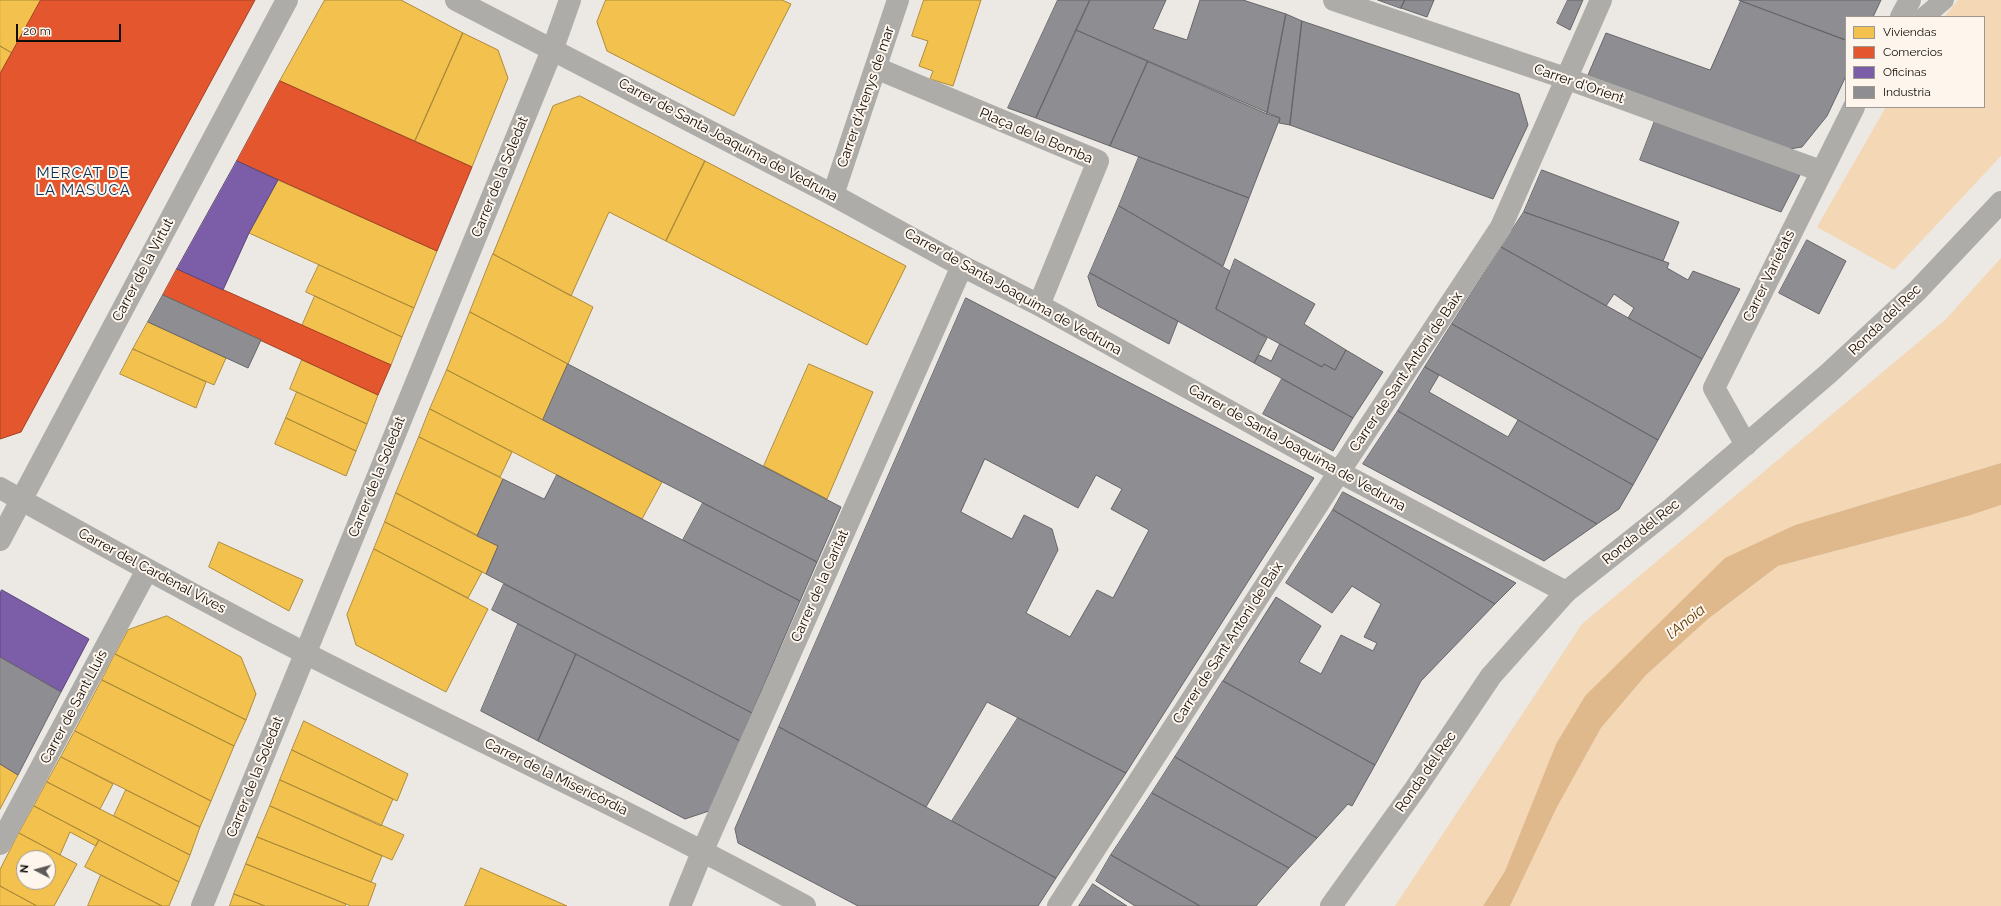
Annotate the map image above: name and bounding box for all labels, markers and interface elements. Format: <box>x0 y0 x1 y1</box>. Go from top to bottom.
scale bar <box>18 16 123 42</box>
legend <box>1845 16 1985 108</box>
text: 20 m <box>23 24 51 38</box>
street label: Carrer d'Arenys de mar <box>834 24 898 170</box>
text: Viviendas <box>1883 25 1937 39</box>
text: Comercios <box>1883 45 1943 59</box>
street label: Carrer d'Orient <box>1532 61 1626 107</box>
text: Oficinas <box>1883 65 1927 79</box>
street label: Carrer de Santa Joaquima de Vedruna <box>616 75 840 205</box>
text: Industria <box>1883 85 1931 99</box>
street label: Plaça de la Bomba <box>977 105 1095 167</box>
street label: Carrer de la Soledat <box>468 114 532 240</box>
district label: MERCAT DE LA MASUCA <box>35 164 131 199</box>
street label: Carrer de la Virtut <box>109 216 177 324</box>
street label: Carrer de Santa Joaquima de Vedruna <box>901 225 1125 359</box>
street label: Carrer Varietats <box>1740 227 1798 325</box>
street label: Ronda del Rec <box>1845 281 1925 359</box>
street label: Carrer de Sant Antoni de Baix <box>1346 289 1466 455</box>
street label: Carrer de Santa Joaquima de Vedruna <box>1185 381 1409 515</box>
street label: Carrer de la Soledat <box>345 414 409 540</box>
street label: Ronda del Rec <box>1599 496 1683 568</box>
street label: Carrer del Cardenal Vives <box>75 525 229 617</box>
street label: Carrer de la Caritat <box>788 527 852 645</box>
street label: Carrer de Sant Antoni de Baix <box>1169 559 1287 727</box>
water label: l'Anoia <box>1663 601 1709 643</box>
street label: Carrer de Sant Lluís <box>37 647 111 767</box>
street label: Carrer de la Soledat <box>223 714 287 840</box>
street label: Ronda del Rec <box>1392 729 1460 815</box>
street label: Carrer de la Misericòrdia <box>482 735 630 819</box>
north arrow <box>16 850 56 890</box>
text: N <box>18 864 31 874</box>

